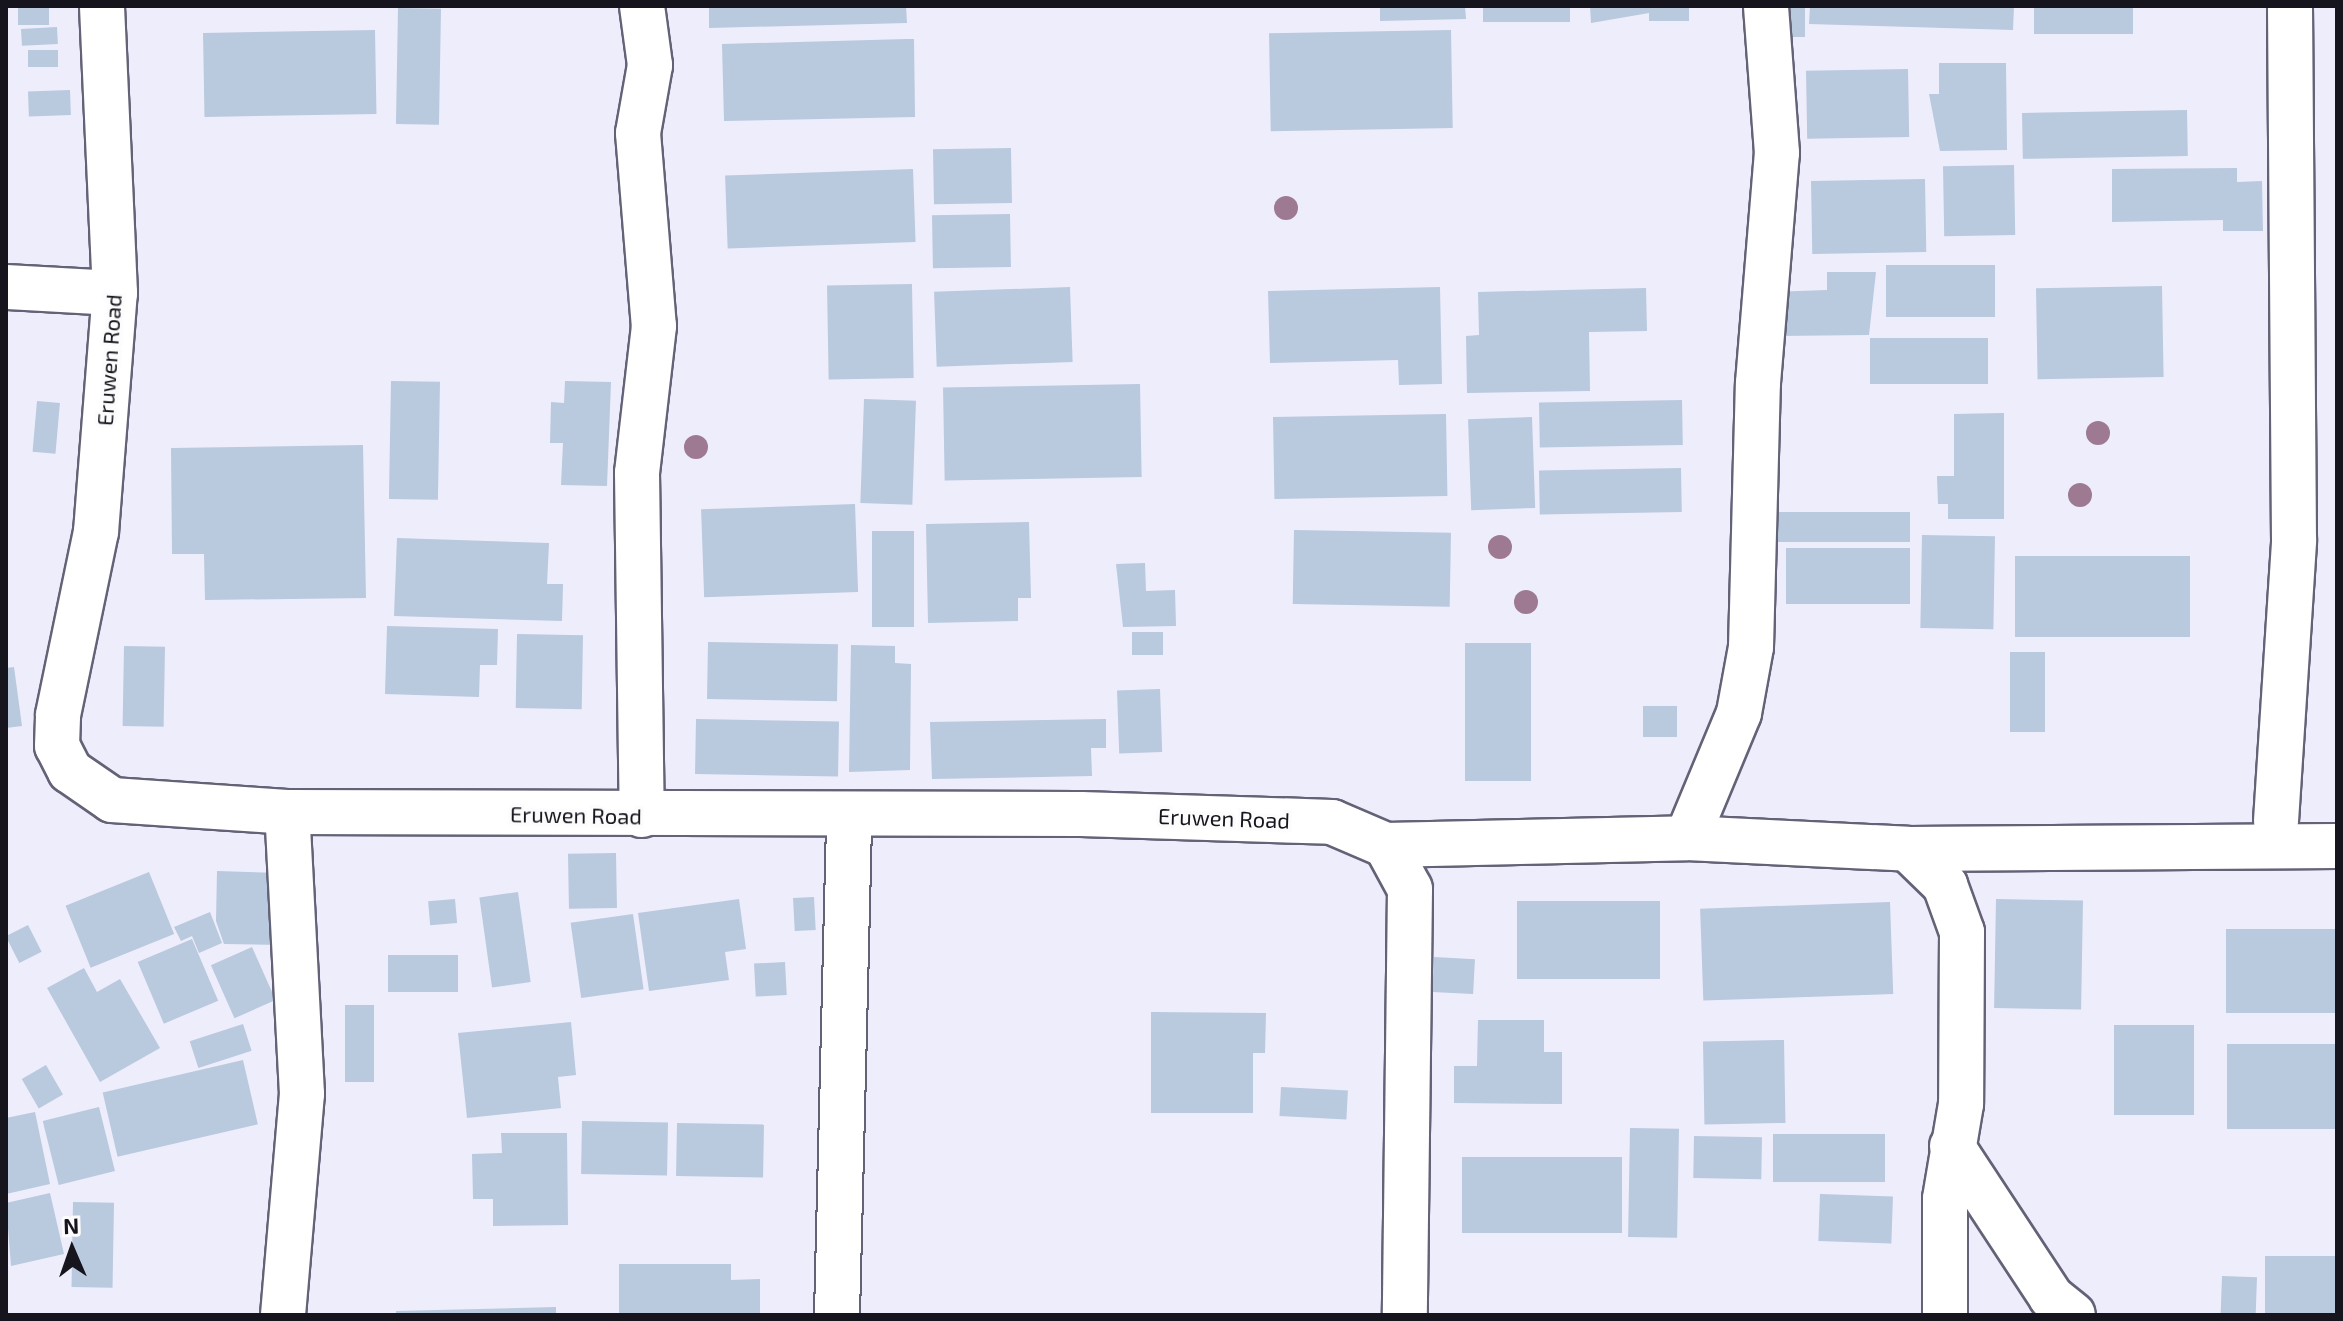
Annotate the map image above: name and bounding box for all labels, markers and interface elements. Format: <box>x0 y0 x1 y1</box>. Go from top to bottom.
street label: Eruwen Road <box>91 293 127 427</box>
street label: Eruwen Road <box>510 801 642 829</box>
street label: Eruwen Road <box>1158 803 1290 833</box>
north arrow <box>32 1209 112 1289</box>
text: N <box>63 1212 80 1238</box>

